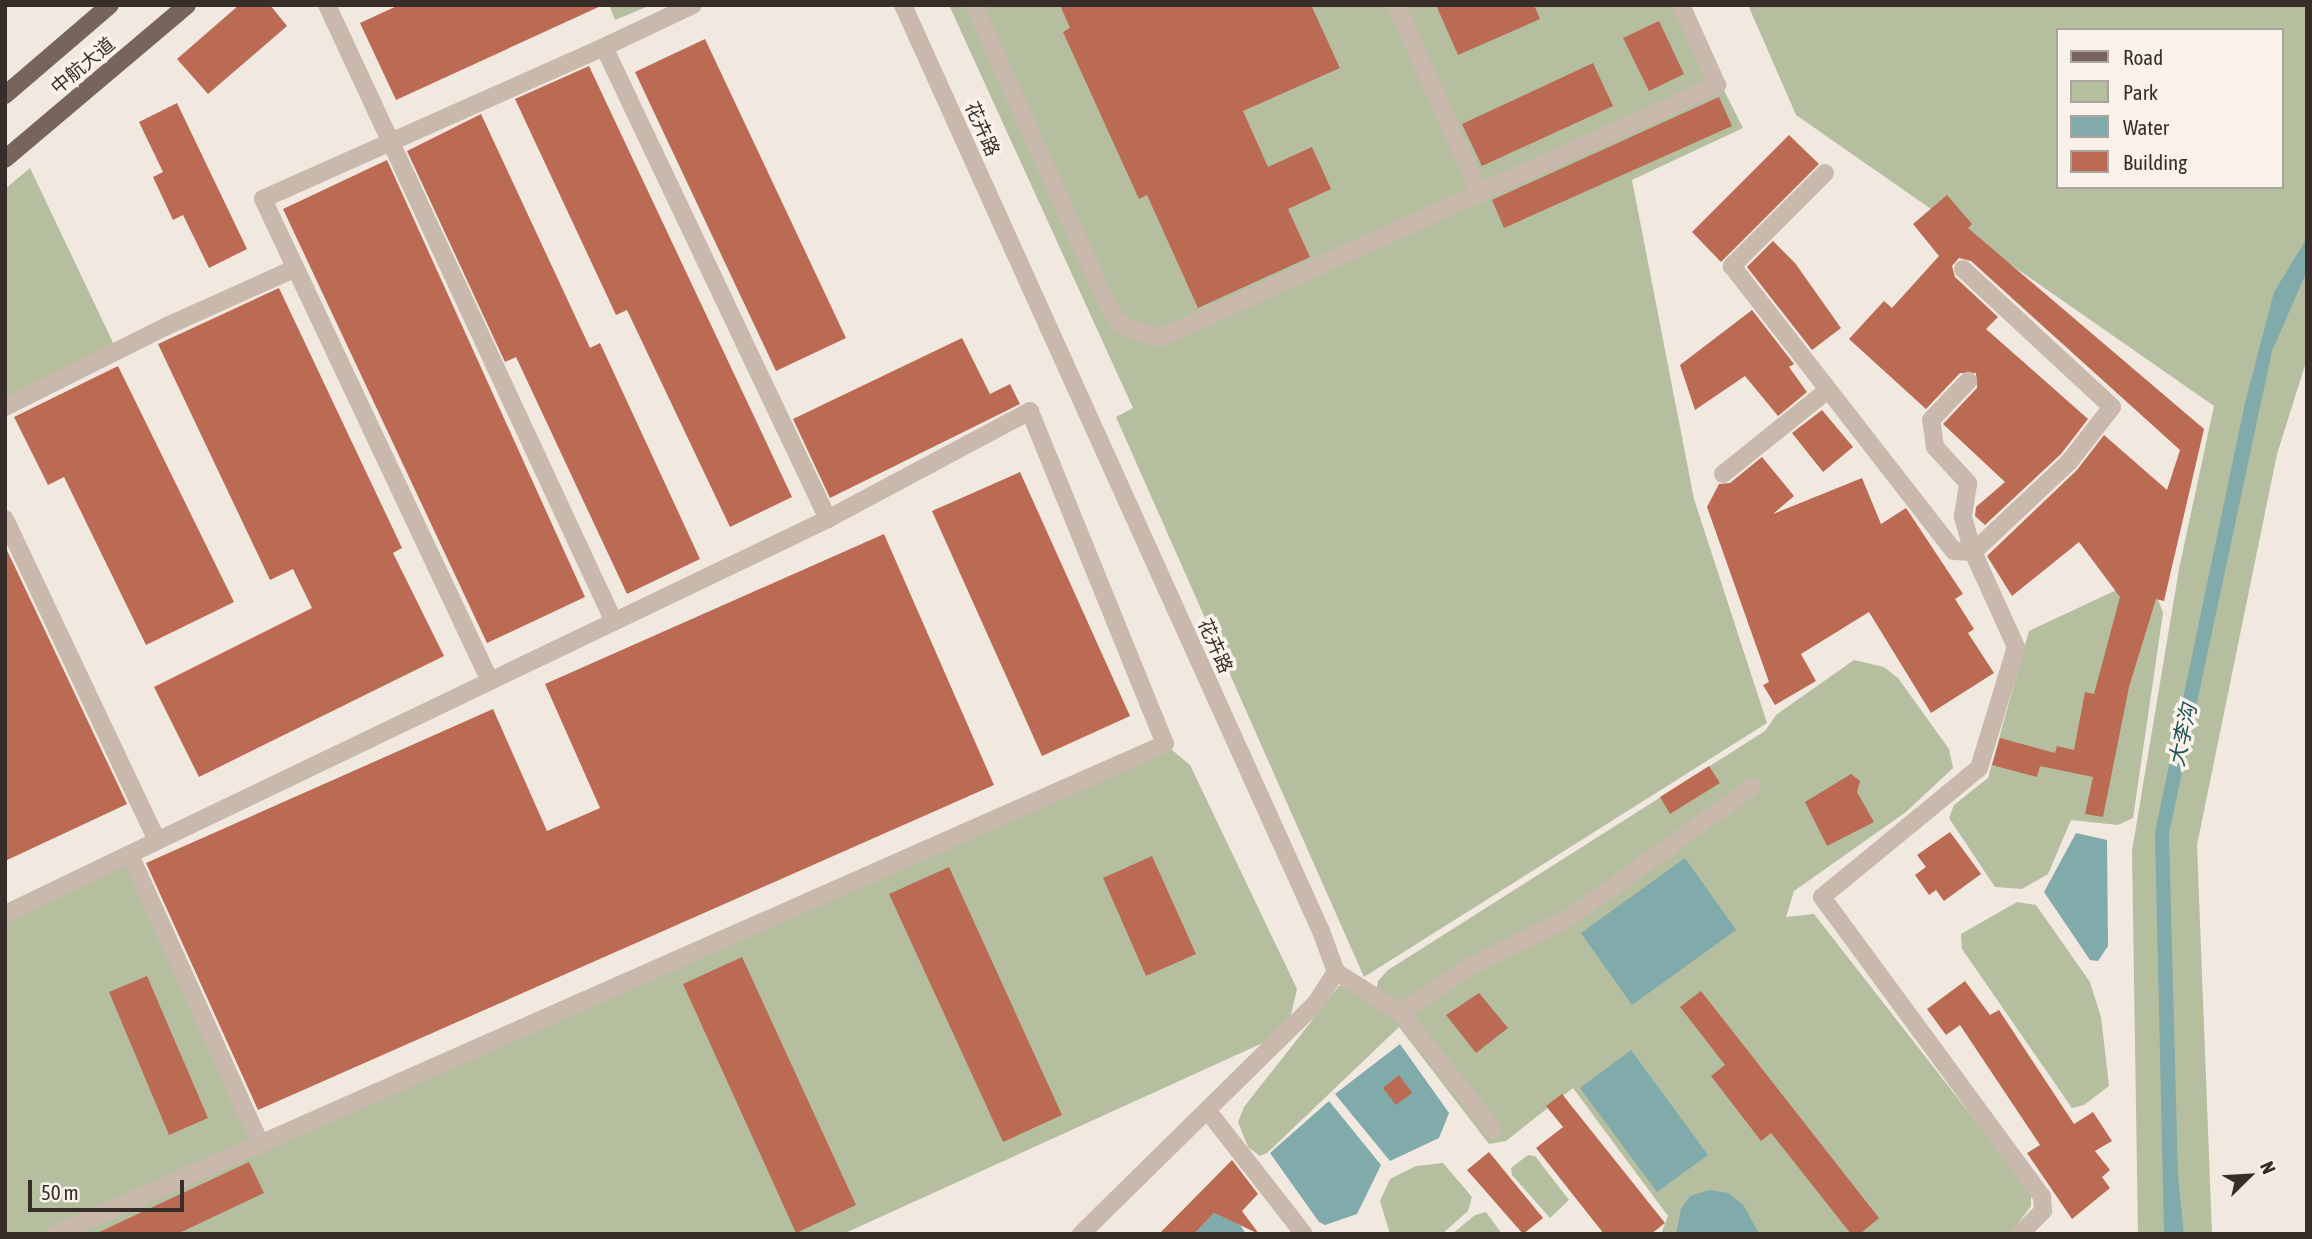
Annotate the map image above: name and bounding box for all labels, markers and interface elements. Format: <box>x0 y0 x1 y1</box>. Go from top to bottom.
legend <box>2056 28 2284 189</box>
street label: 中航大道 <box>47 33 119 99</box>
text: Road <box>2123 45 2163 69</box>
text: Park <box>2123 80 2158 104</box>
street label: 花卉路 <box>960 98 1004 160</box>
text: Water <box>2123 115 2169 139</box>
text: Building <box>2123 150 2187 174</box>
street label: 花卉路 <box>1193 615 1237 677</box>
water label: 大李沟 <box>2163 702 2201 768</box>
north arrow <box>2214 1141 2284 1211</box>
text: N <box>2256 1158 2281 1177</box>
scale bar <box>32 1166 187 1210</box>
text: 50 m <box>41 1180 79 1204</box>

